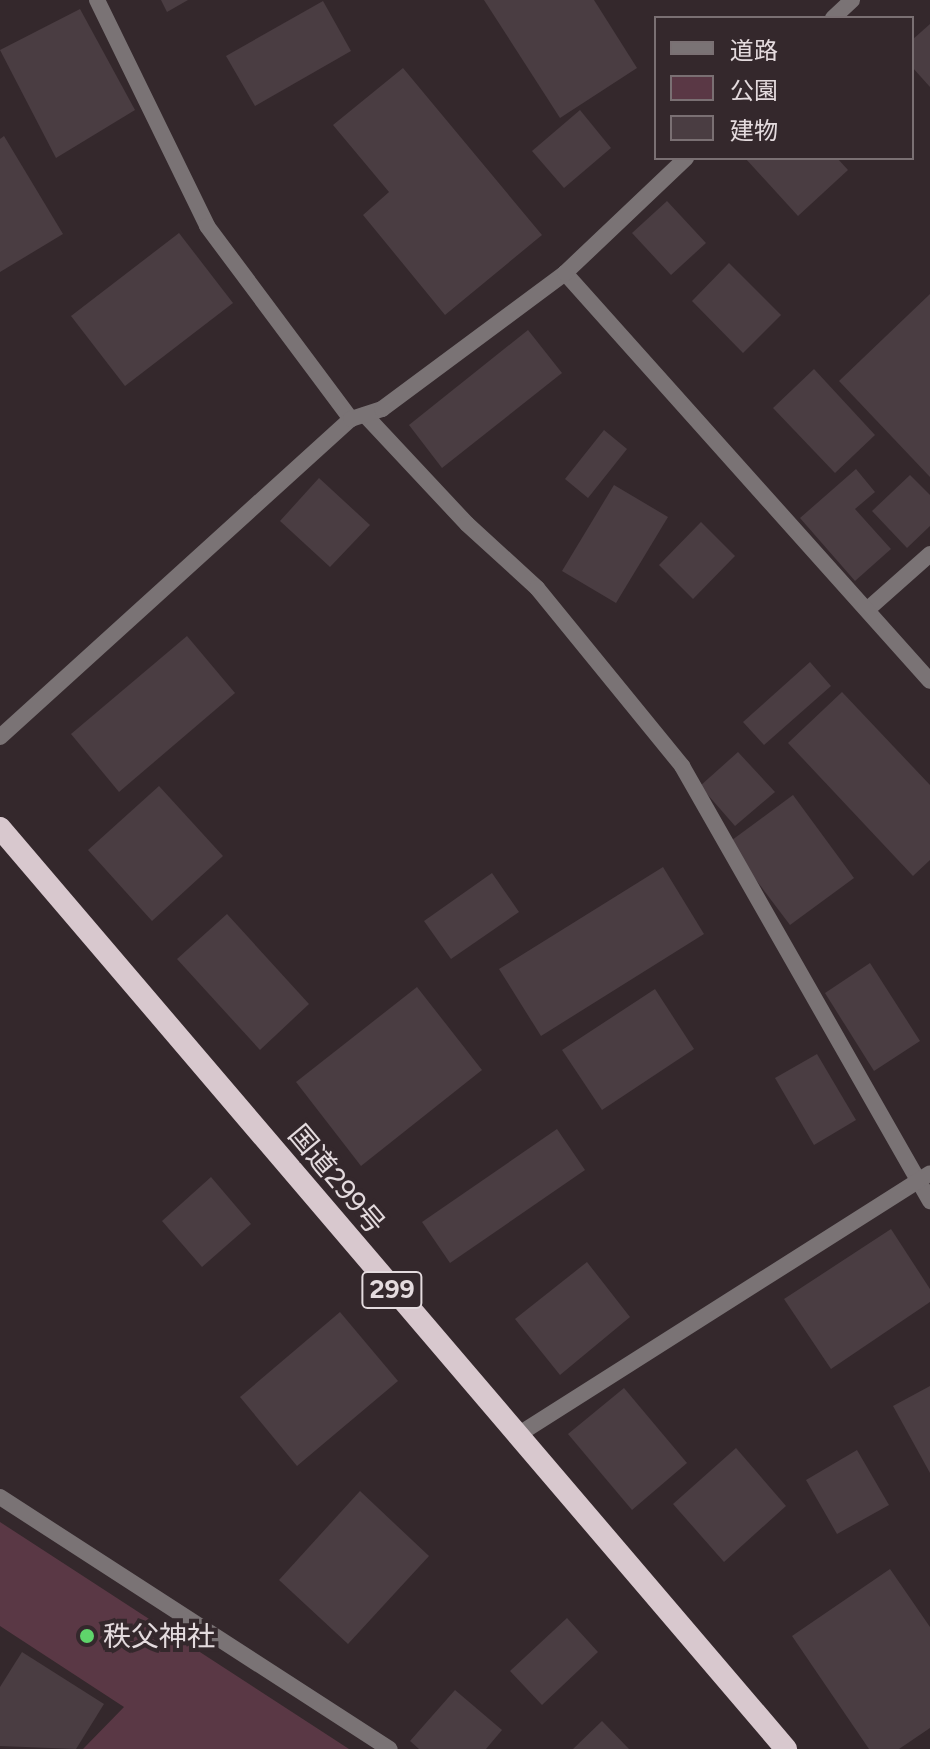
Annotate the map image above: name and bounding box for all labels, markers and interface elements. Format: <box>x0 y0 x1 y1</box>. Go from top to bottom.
legend <box>654 16 914 160</box>
text: 道路 <box>730 36 778 65</box>
text: 公園 <box>730 76 778 105</box>
text: 建物 <box>730 116 778 145</box>
street label: 国道299号 <box>282 1118 392 1240</box>
road number: 299 <box>360 1268 424 1312</box>
place label: 秩父神社 <box>103 1619 215 1653</box>
marker: 秩父神社 <box>78 1627 96 1645</box>

